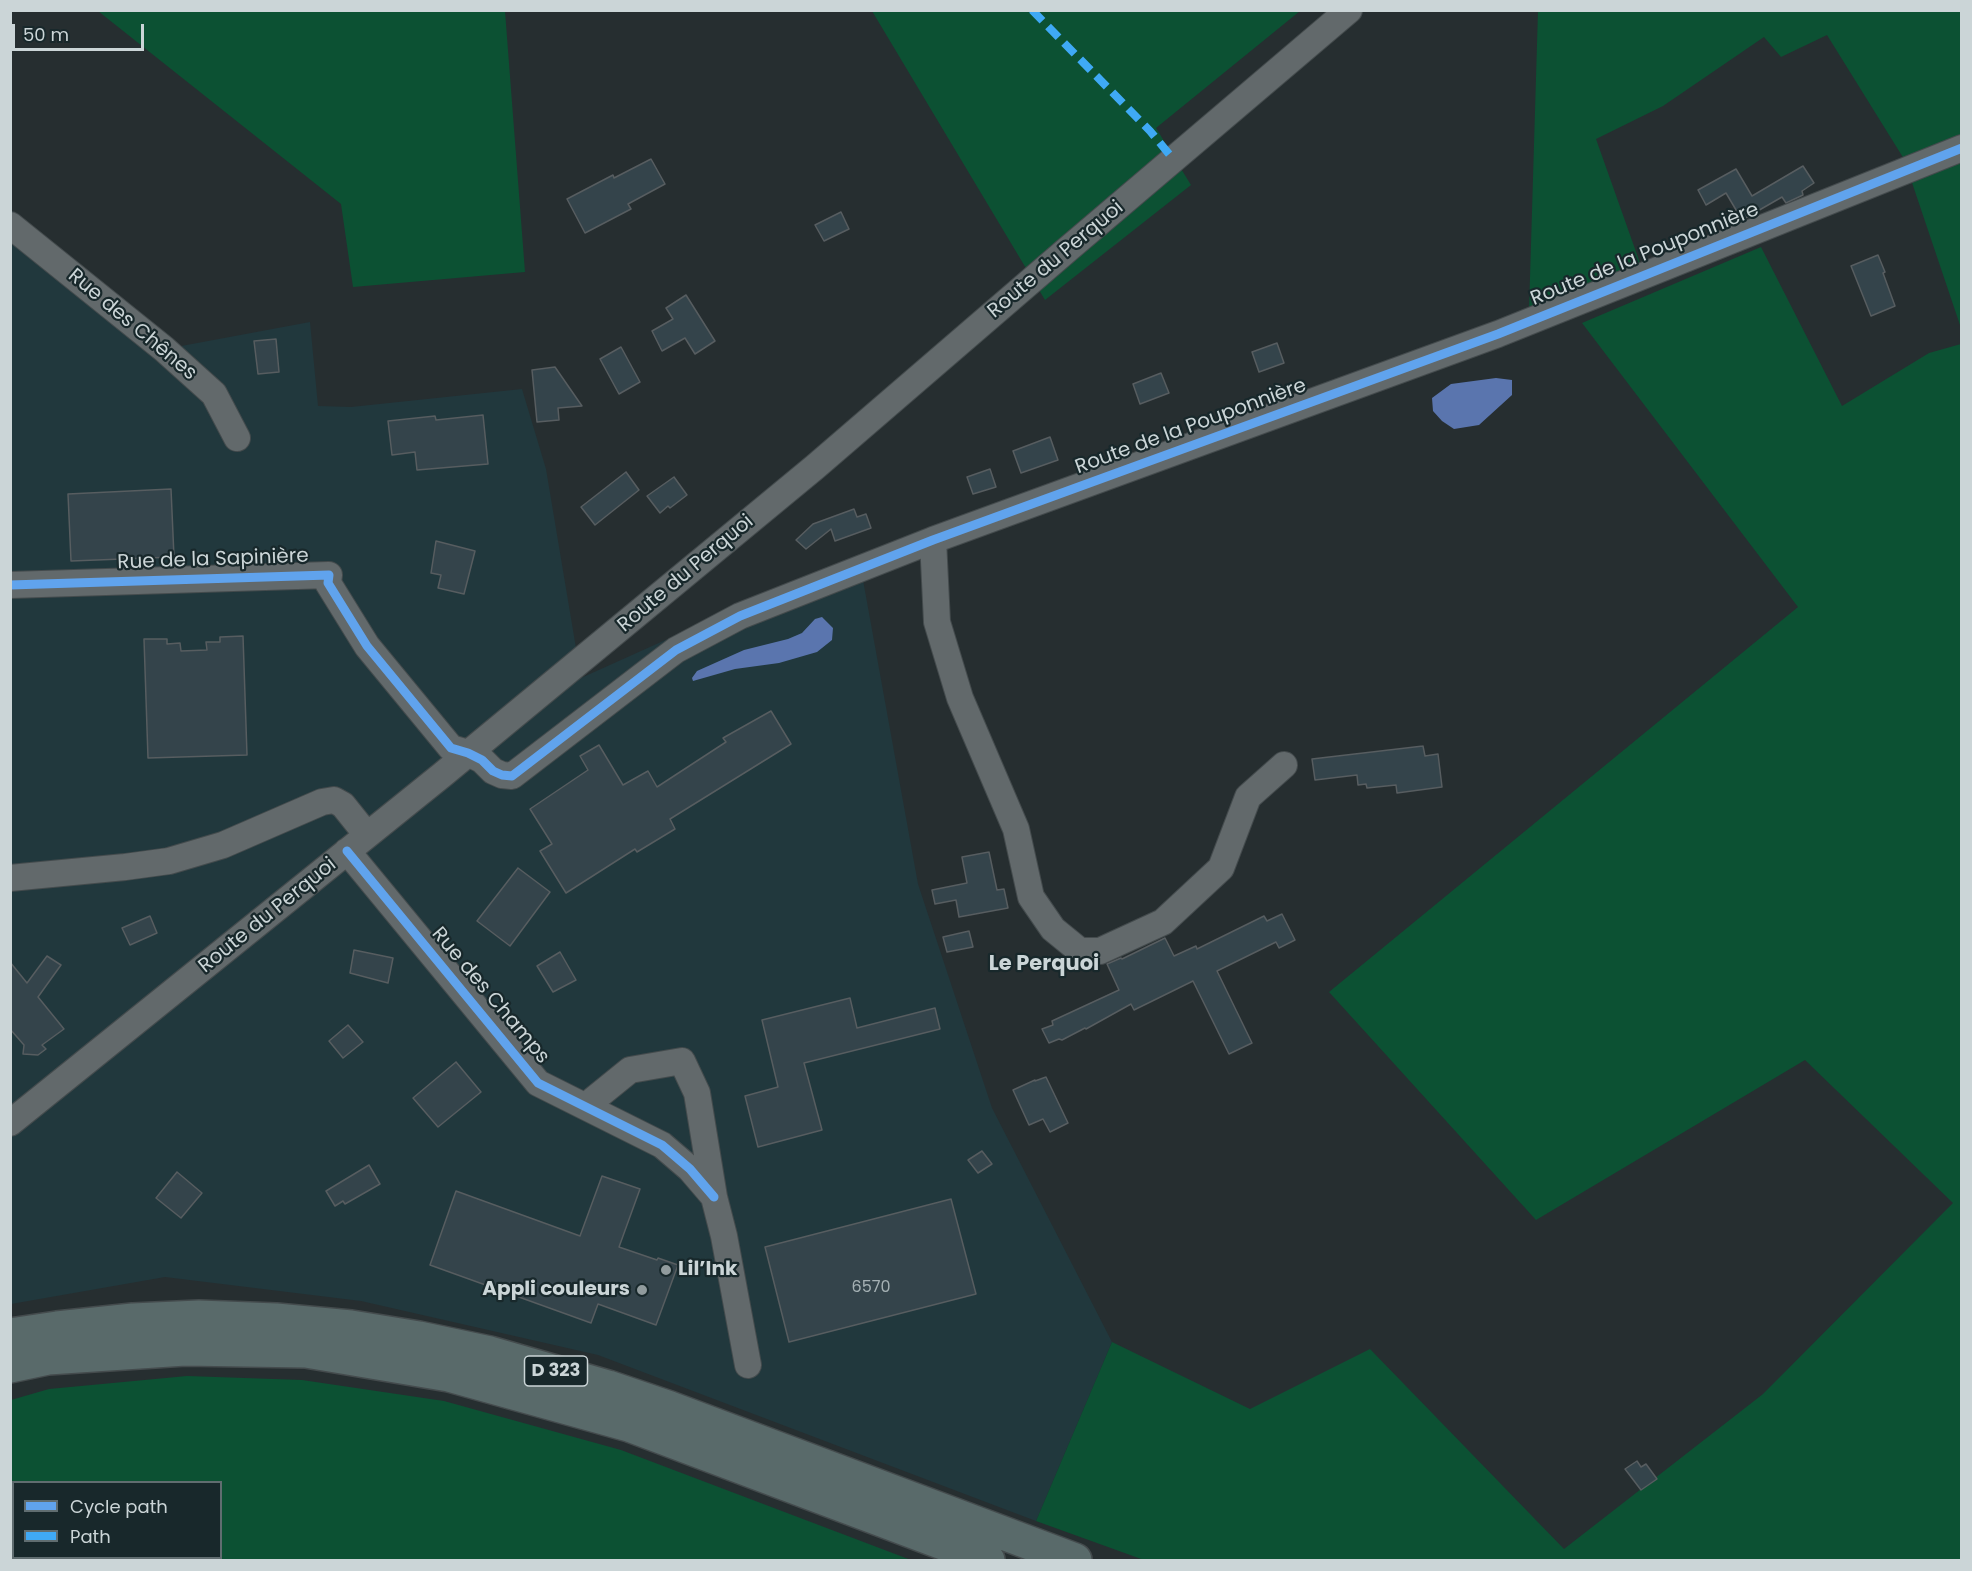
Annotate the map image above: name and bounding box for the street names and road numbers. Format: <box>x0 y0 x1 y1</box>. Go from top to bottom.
street label: Route du Perquoi <box>983 196 1129 324</box>
street label: Route de la Pouponnière <box>1527 198 1763 312</box>
street label: Rue des Chênes <box>63 264 201 386</box>
street label: Route de la Pouponnière <box>1072 374 1310 480</box>
street label: Route du Perquoi <box>613 510 759 638</box>
street label: Rue de la Sapinière <box>117 545 309 575</box>
street label: Route du Perquoi <box>194 853 342 979</box>
street label: Rue des Champs <box>426 923 554 1069</box>
road number: D 323 <box>524 1356 588 1386</box>

